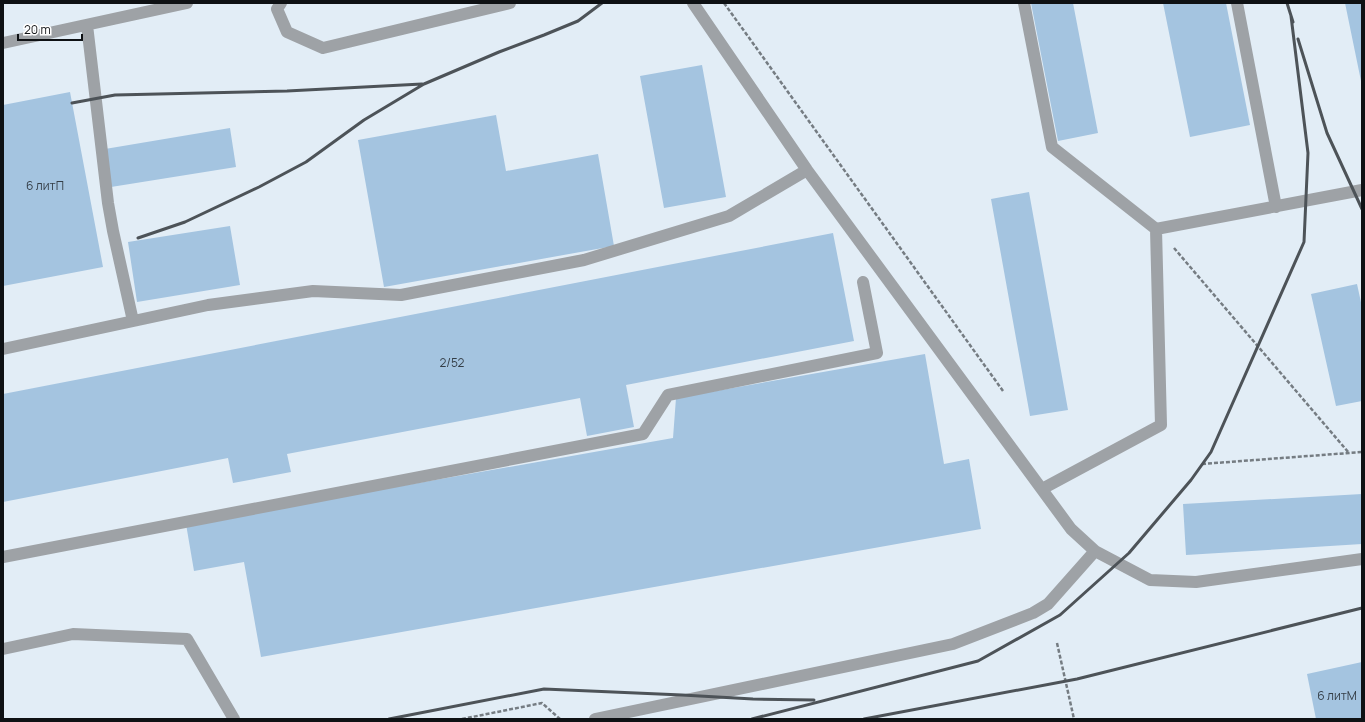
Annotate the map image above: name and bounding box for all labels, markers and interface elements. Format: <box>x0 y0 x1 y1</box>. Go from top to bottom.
scale bar <box>18 16 82 42</box>
text: 20 m <box>24 21 51 38</box>
house number: 6 литП <box>26 177 64 194</box>
house number: 2/52 <box>440 354 465 371</box>
house number: 6 литМ <box>1317 687 1357 704</box>

